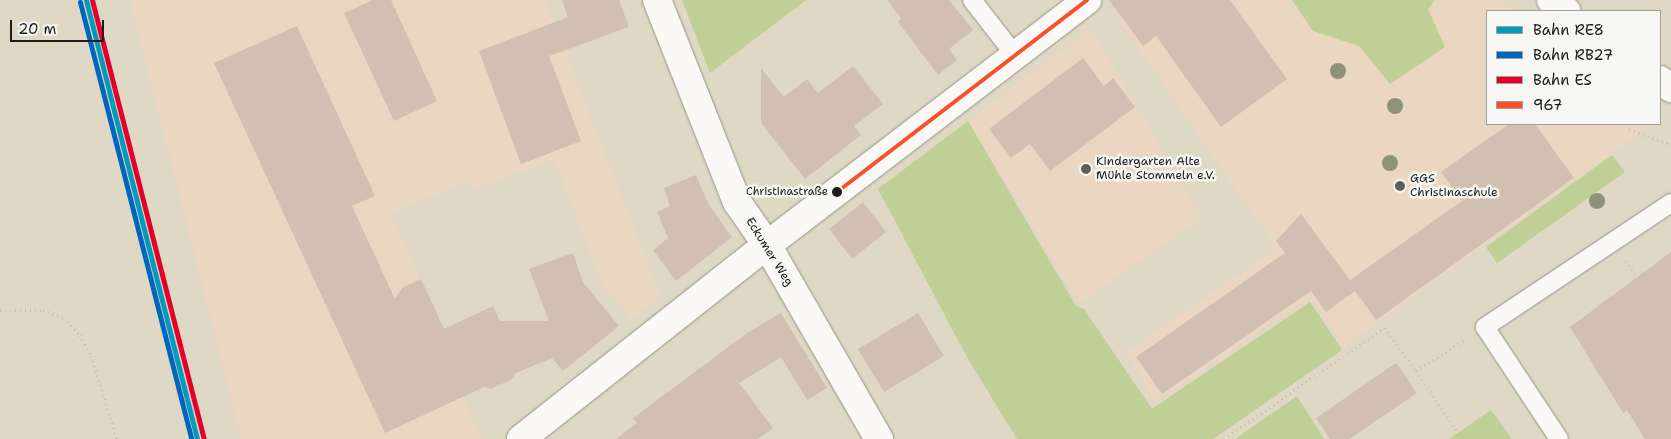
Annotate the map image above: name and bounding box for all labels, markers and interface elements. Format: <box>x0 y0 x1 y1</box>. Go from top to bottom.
scale bar <box>12 10 106 42</box>
legend <box>1486 10 1661 125</box>
text: 20 m <box>18 19 57 39</box>
text: Bahn RE8 <box>1533 20 1604 40</box>
text: Bahn RB27 <box>1533 45 1613 65</box>
text: Bahn ES <box>1533 70 1592 90</box>
text: 967 <box>1533 95 1562 115</box>
place label: Kindergarten Alte Mühle Stommeln e.V. <box>1096 155 1215 183</box>
marker: Kindergarten Alte Mühle Stommeln e.V. <box>1080 163 1092 175</box>
place label: GGS Christinaschule <box>1410 172 1498 200</box>
marker: GGS Christinaschule <box>1394 180 1406 192</box>
place label: Christinastraße <box>746 185 828 199</box>
marker: Christinastraße <box>832 187 842 197</box>
street label: Eckumer Weg <box>742 215 796 289</box>

